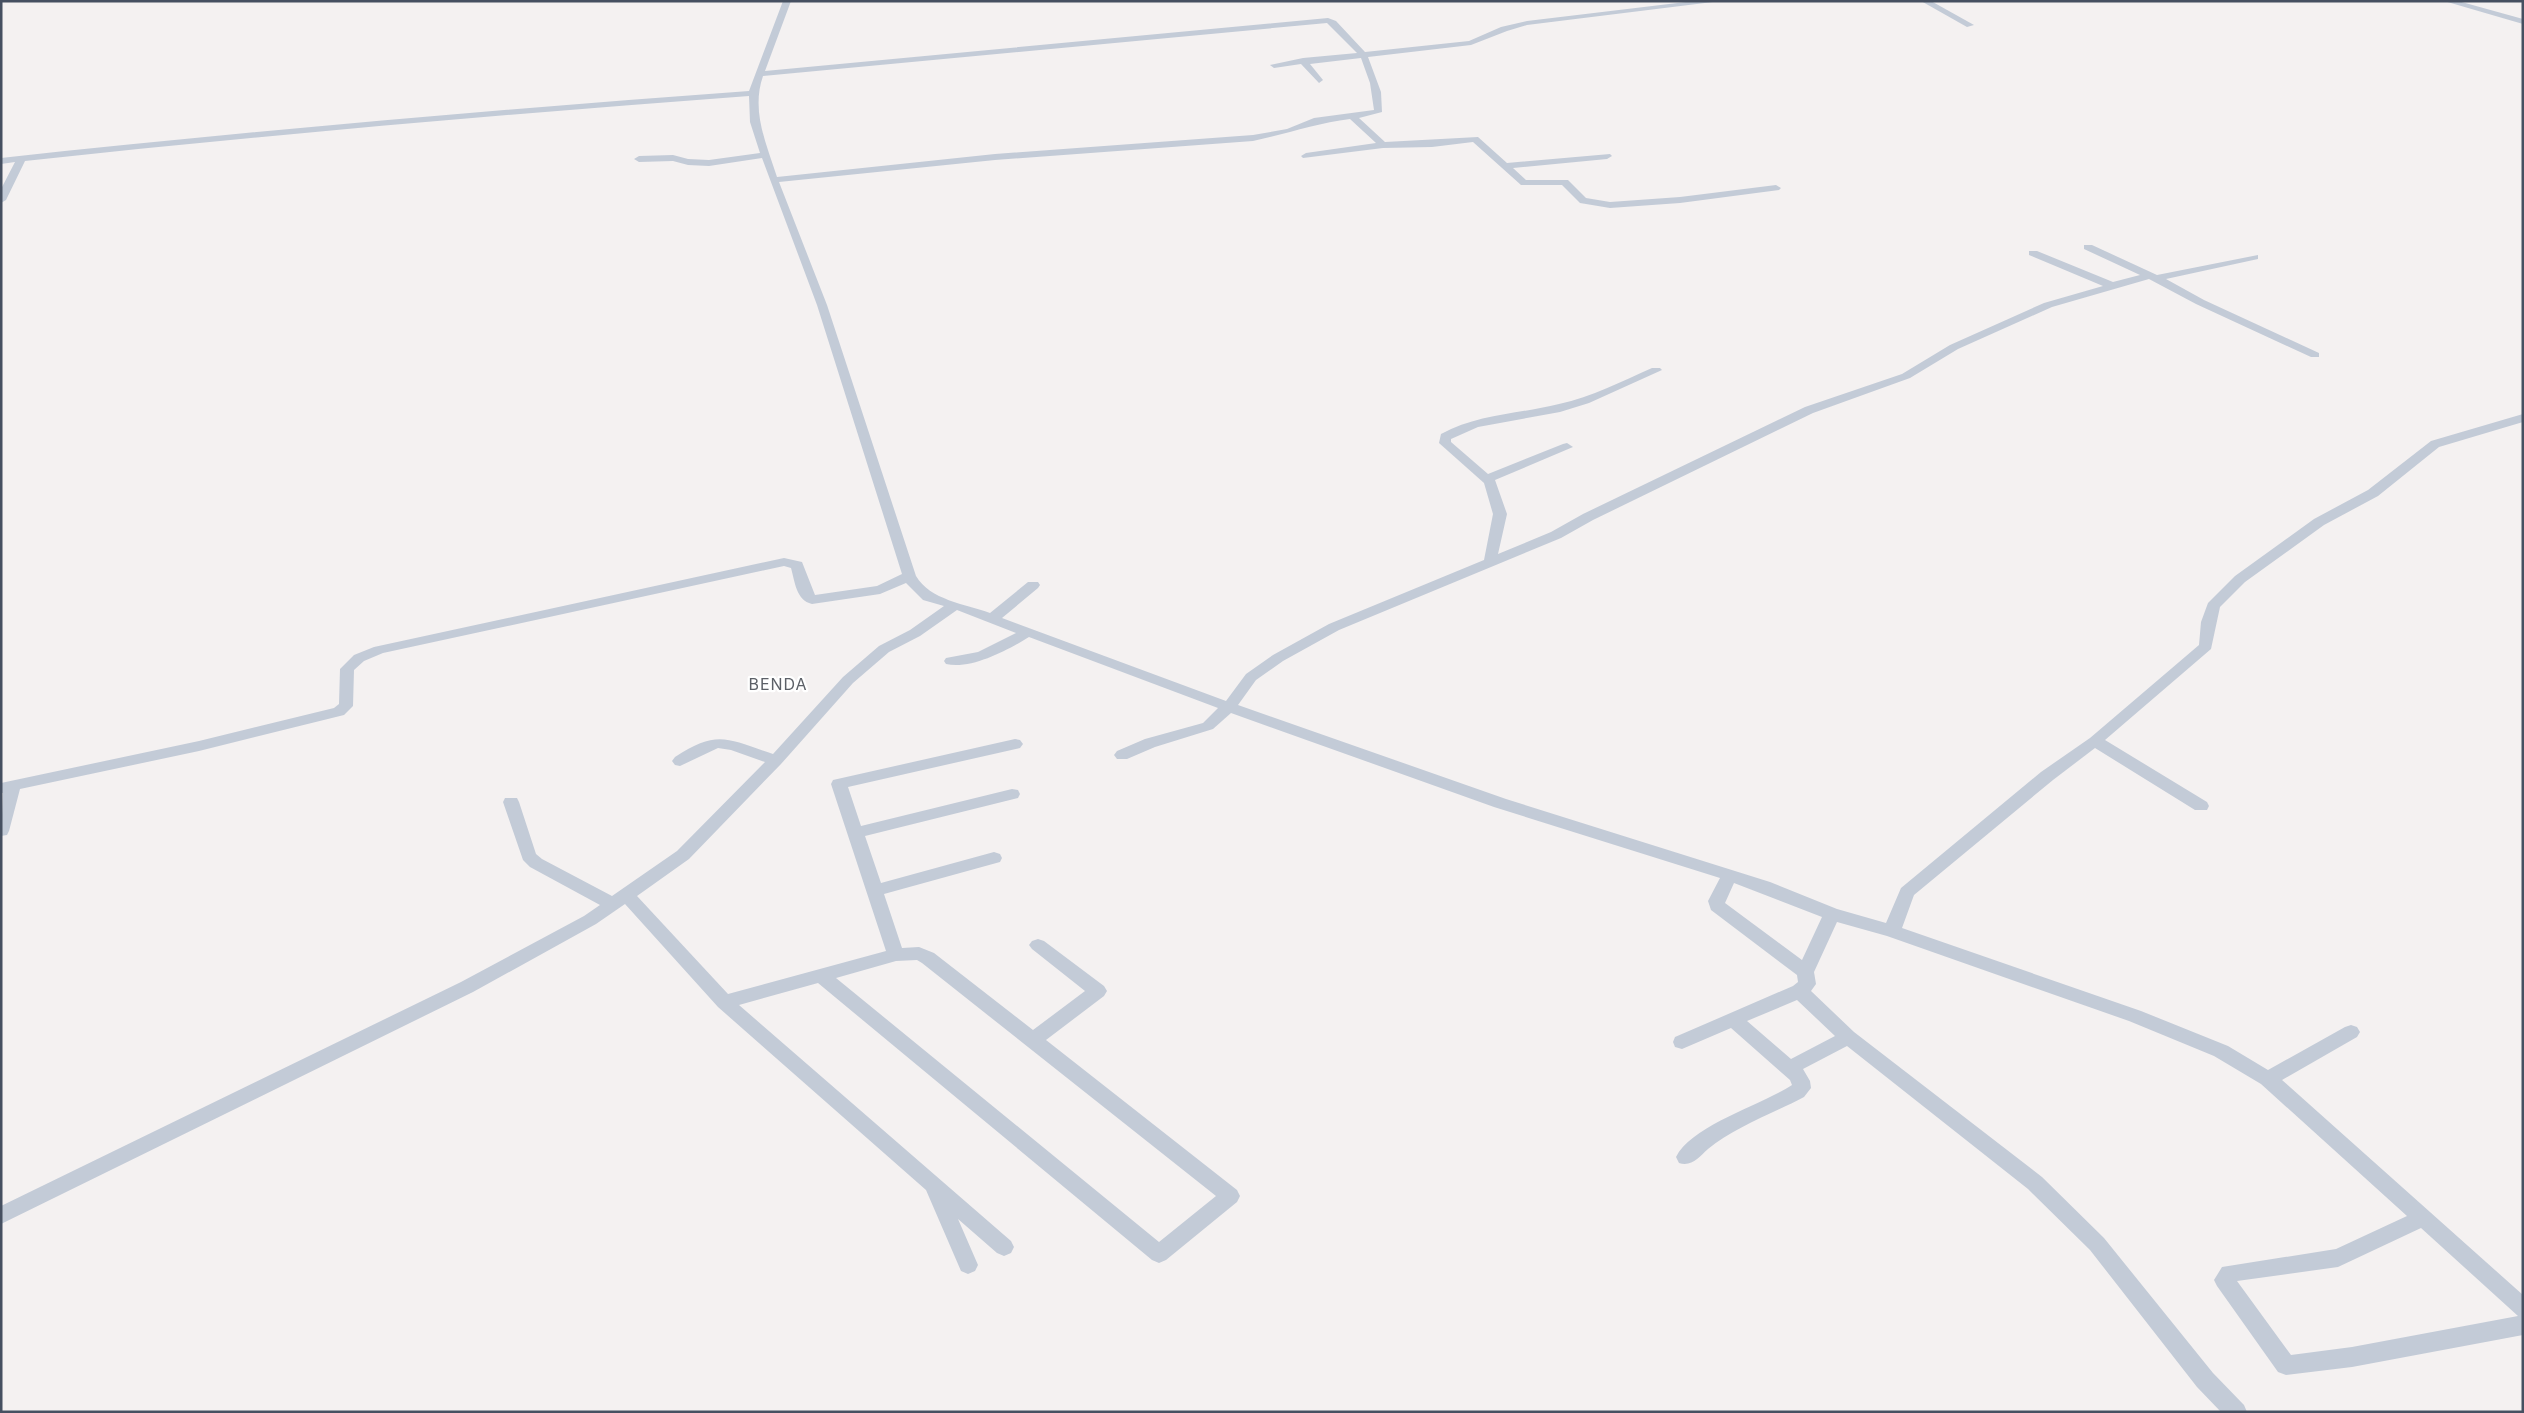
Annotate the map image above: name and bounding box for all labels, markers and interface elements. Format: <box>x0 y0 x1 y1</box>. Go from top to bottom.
district label: BENDA <box>748 674 808 694</box>

